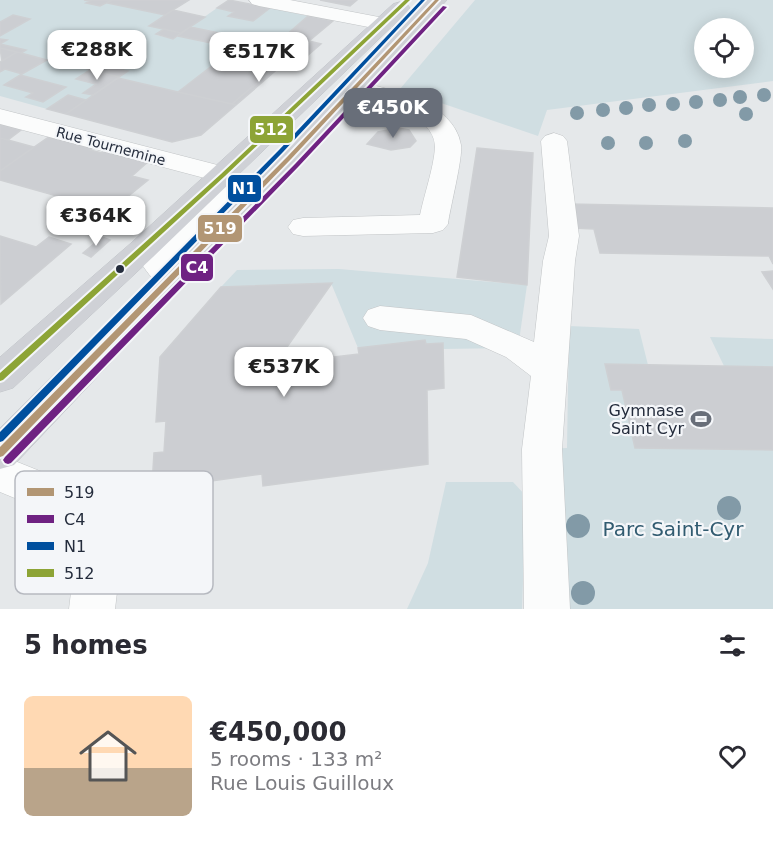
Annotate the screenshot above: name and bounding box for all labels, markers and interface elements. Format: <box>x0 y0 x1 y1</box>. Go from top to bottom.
map controls <box>694 18 754 78</box>
button: locate <box>694 18 754 78</box>
pin: €288K <box>55 30 139 81</box>
pin: €517K <box>217 32 301 83</box>
text: €288K <box>61 37 133 61</box>
text: €517K <box>223 39 295 63</box>
pin: €450K <box>351 88 435 139</box>
text: €450K <box>357 95 429 119</box>
line badge: 512 <box>249 115 294 144</box>
text: 512 <box>254 120 288 139</box>
street label: Rue Tournemine <box>55 124 167 168</box>
line badge: N1 <box>227 174 262 203</box>
text: N1 <box>232 179 256 198</box>
pin: €364K <box>54 196 138 247</box>
text: €364K <box>60 203 132 227</box>
line badge: 519 <box>197 214 243 243</box>
text: 519 <box>203 219 237 238</box>
line badge: C4 <box>180 253 214 282</box>
text: C4 <box>186 258 208 277</box>
unlabelled marker <box>114 263 126 275</box>
pin: €537K <box>242 347 326 398</box>
text: €537K <box>248 354 320 378</box>
place label: Gymnase Saint Cyr <box>608 401 684 438</box>
sports icon: Gymnase Saint Cyr <box>689 407 713 431</box>
legend <box>15 471 213 594</box>
text: 519 <box>64 483 95 502</box>
text: C4 <box>64 510 85 529</box>
park label: Parc Saint-Cyr <box>603 517 744 541</box>
text: N1 <box>64 537 86 556</box>
text: 512 <box>64 564 95 583</box>
icon: filters <box>716 629 749 662</box>
text: 5 homes <box>24 630 148 660</box>
text: €450,000 <box>210 717 347 747</box>
icon: home <box>72 720 144 792</box>
icon: heart <box>716 740 749 773</box>
text: 5 rooms · 133 m² <box>210 747 382 771</box>
text: Rue Louis Guilloux <box>210 771 394 795</box>

